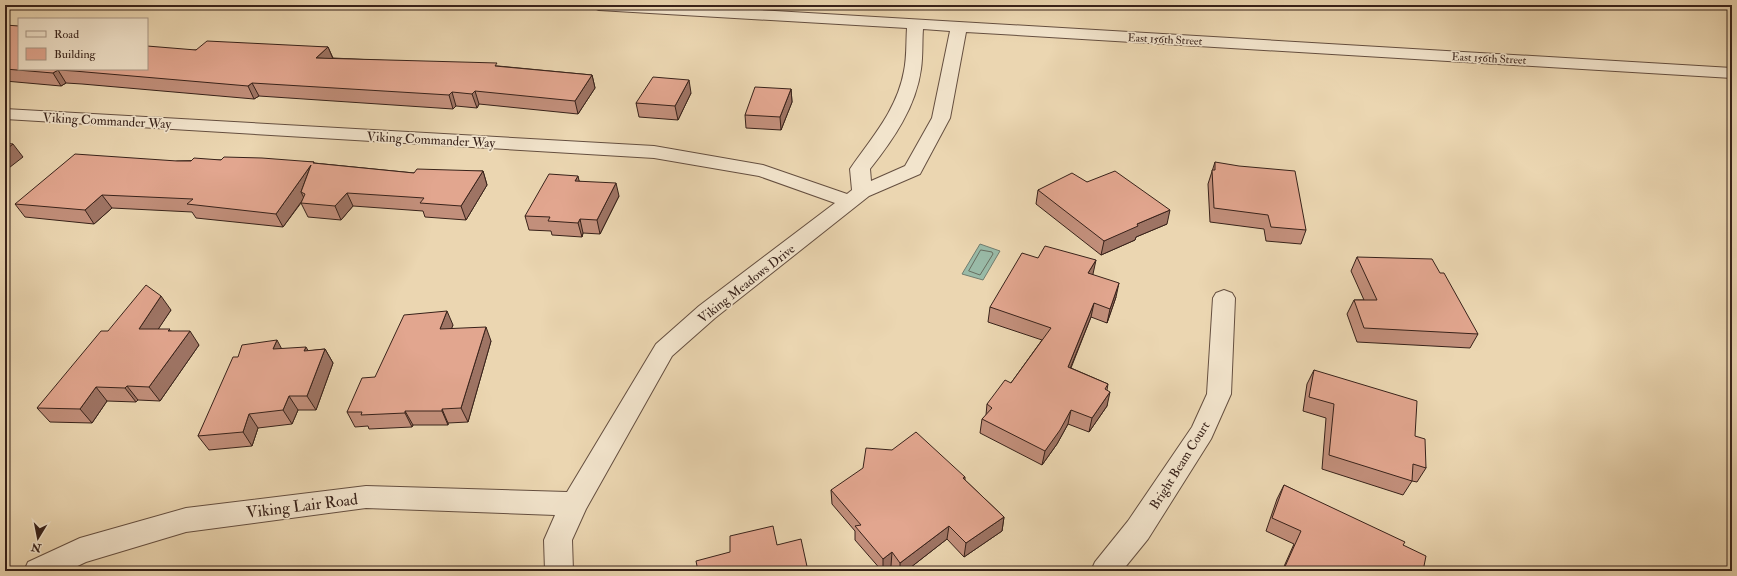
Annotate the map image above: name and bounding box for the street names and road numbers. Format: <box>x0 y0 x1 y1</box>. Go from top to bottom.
street label: East 156th Street <box>1127 31 1203 48</box>
street label: East 156th Street <box>1451 50 1527 67</box>
street label: Viking Commander Way <box>42 110 172 133</box>
street label: Viking Commander Way <box>366 129 496 152</box>
street label: Viking Meadows Drive <box>695 241 799 327</box>
street label: Bright Beam Court <box>1146 419 1213 512</box>
street label: Viking Lair Road <box>245 489 359 523</box>

